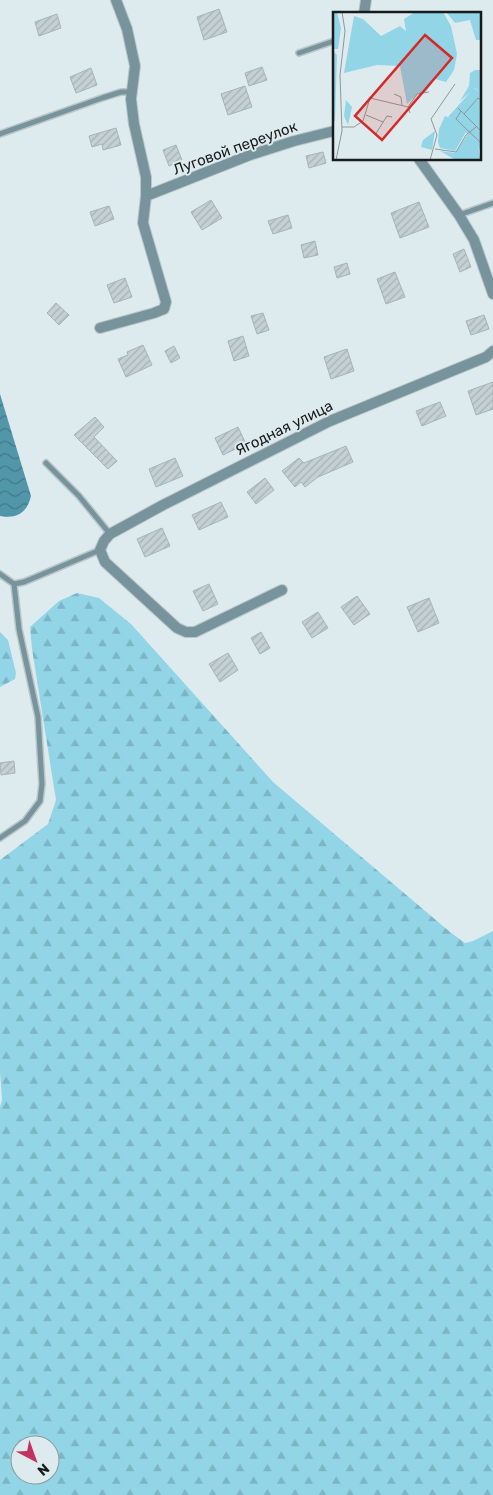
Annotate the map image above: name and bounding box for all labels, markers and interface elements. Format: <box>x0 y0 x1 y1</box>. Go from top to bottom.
inset map <box>333 12 480 160</box>
street label: Луговой переулок <box>170 117 300 179</box>
street label: Ягодная улица <box>232 397 336 459</box>
north arrow <box>10 1435 60 1485</box>
text: N <box>34 1460 53 1479</box>

